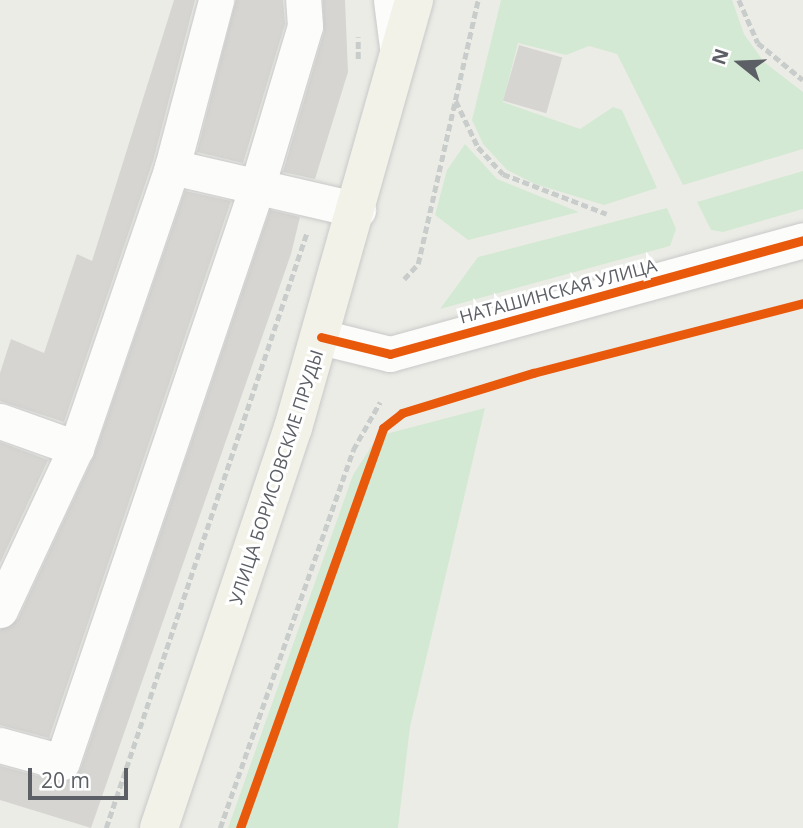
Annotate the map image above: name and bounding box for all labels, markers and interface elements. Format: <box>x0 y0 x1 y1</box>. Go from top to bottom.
north arrow <box>705 28 775 98</box>
text: N <box>705 45 735 68</box>
street label: НАТАШИНСКАЯ УЛИЦА <box>457 254 659 328</box>
street label: УЛИЦА БОРИСОВСКИЕ ПРУДЫ <box>225 347 327 607</box>
scale bar <box>32 754 131 798</box>
text: 20 m <box>41 766 90 794</box>

